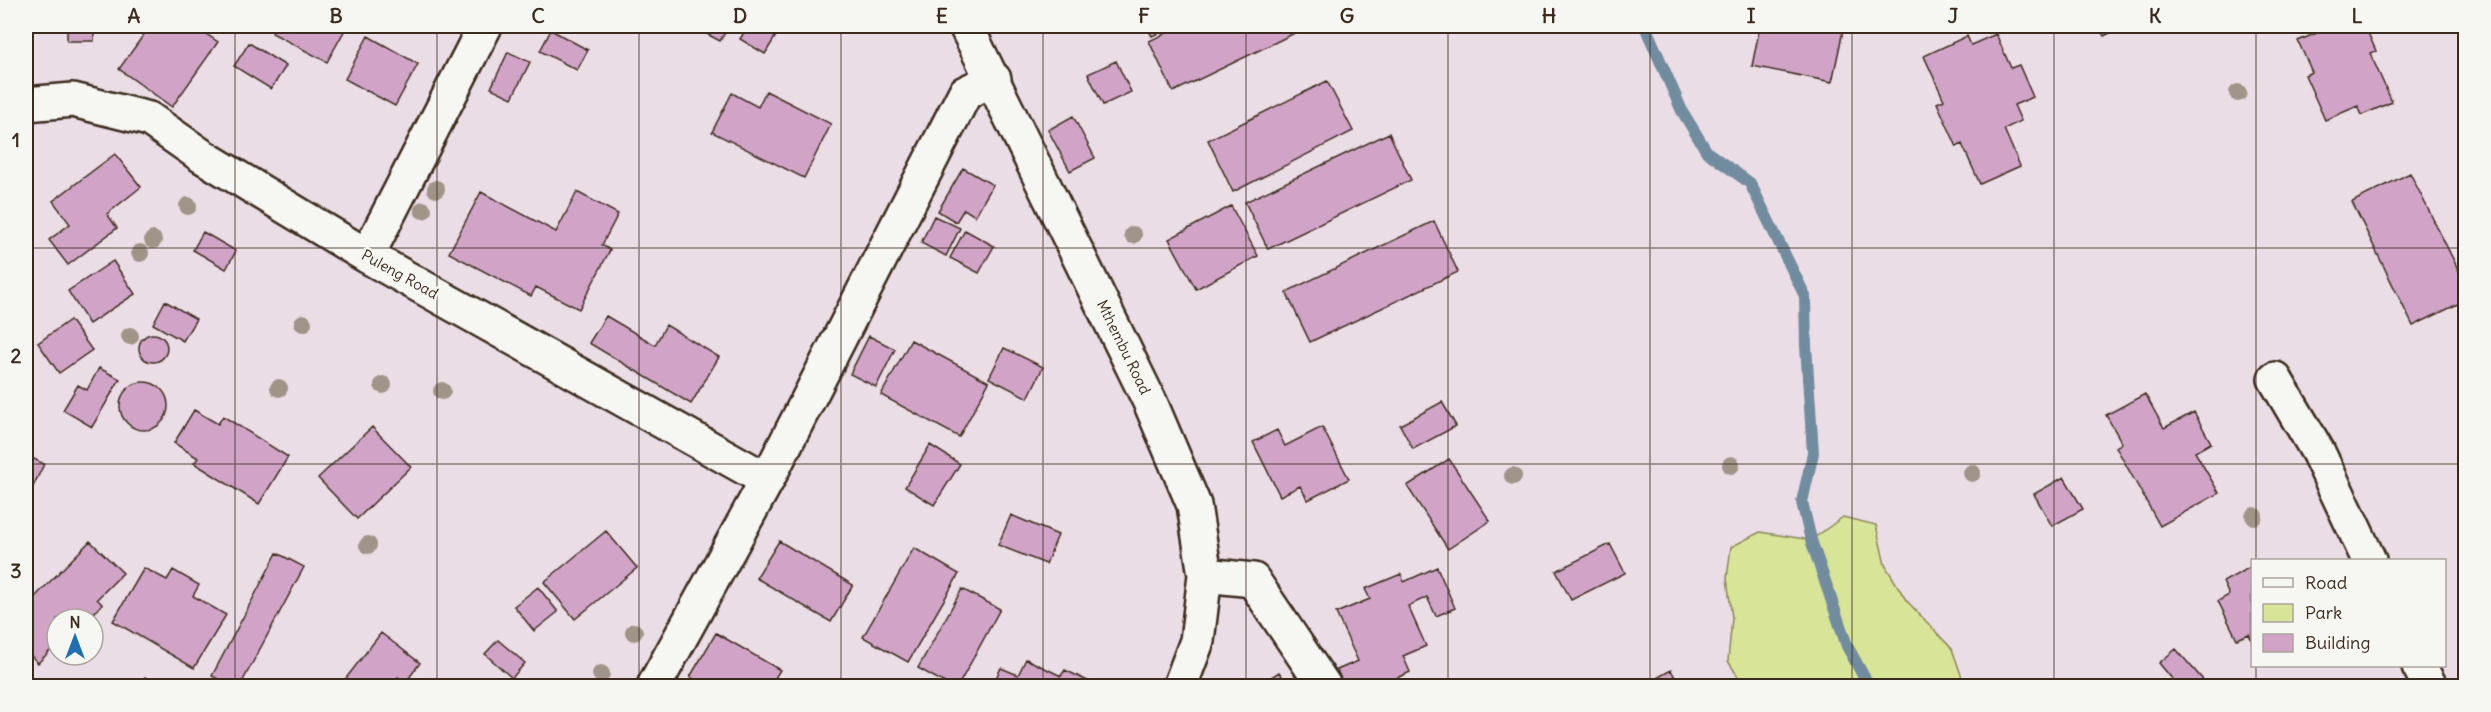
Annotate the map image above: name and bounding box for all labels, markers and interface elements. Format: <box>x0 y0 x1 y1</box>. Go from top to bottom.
text: A <box>128 3 141 28</box>
text: B <box>329 3 343 28</box>
text: C <box>531 3 545 28</box>
text: D <box>733 3 747 28</box>
text: E <box>936 3 948 28</box>
text: F <box>1138 3 1150 28</box>
text: G <box>1340 3 1354 28</box>
text: H <box>1542 3 1556 28</box>
text: I <box>1747 3 1756 28</box>
text: J <box>1948 3 1959 28</box>
text: K <box>2149 3 2162 28</box>
text: L <box>2352 3 2363 28</box>
text: 1 <box>12 127 20 152</box>
street label: Puleng Road <box>358 245 442 303</box>
street label: Mthembu Road <box>1093 297 1155 398</box>
text: 2 <box>11 343 22 368</box>
text: 3 <box>10 558 22 583</box>
legend <box>2251 559 2446 667</box>
text: Road <box>2305 571 2348 594</box>
text: Park <box>2305 601 2342 624</box>
north arrow <box>45 607 105 667</box>
text: N <box>69 612 81 632</box>
text: Building <box>2305 631 2370 654</box>

